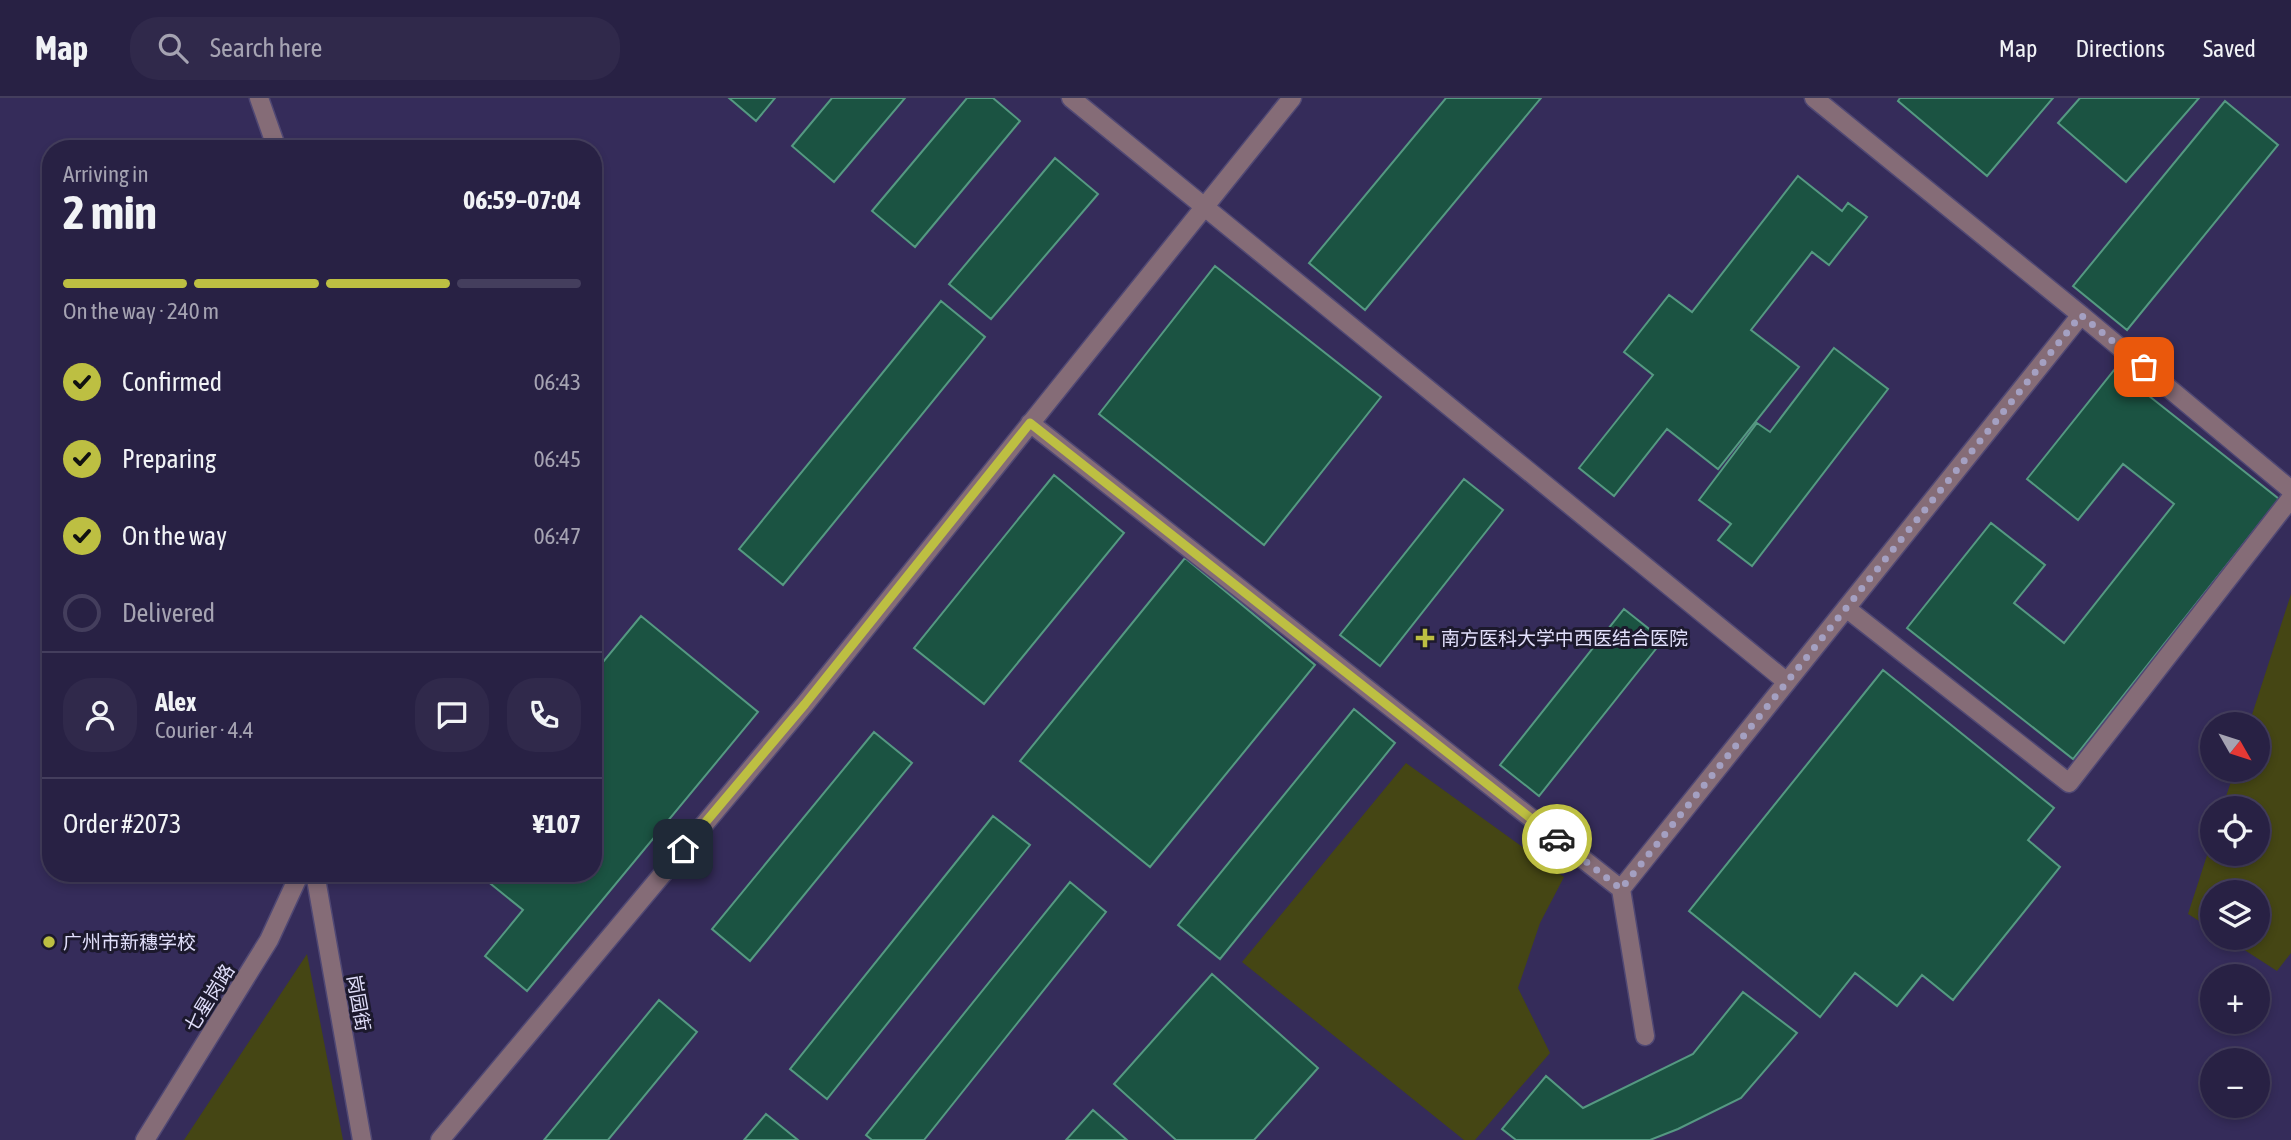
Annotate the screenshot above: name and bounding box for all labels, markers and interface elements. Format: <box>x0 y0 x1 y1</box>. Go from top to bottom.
search box <box>130 17 620 80</box>
text: Map <box>35 29 88 67</box>
icon: search <box>154 29 192 67</box>
text: Search here <box>210 33 322 63</box>
text: Map <box>1999 35 2037 62</box>
text: Directions <box>2075 35 2165 62</box>
text: Saved <box>2203 35 2256 62</box>
text: Arriving in <box>63 161 149 187</box>
text: 06:59–07:04 <box>463 185 581 215</box>
text: 2 min <box>63 186 157 239</box>
text: On the way · 240 m <box>63 298 219 324</box>
pin <box>2114 337 2174 397</box>
icon: bag <box>2125 348 2163 386</box>
icon: check <box>63 363 101 401</box>
text: Confirmed <box>122 367 222 397</box>
text: 06:43 <box>534 369 581 395</box>
icon: check <box>63 440 101 478</box>
text: Preparing <box>122 444 216 474</box>
text: 06:45 <box>534 446 581 472</box>
icon: check <box>63 517 101 555</box>
text: On the way <box>122 521 227 551</box>
text: 06:47 <box>534 523 581 549</box>
text: Delivered <box>122 598 215 628</box>
place label: 南方医科大学中西医结合医院 <box>1441 627 1688 649</box>
marker: 南方医科大学中西医结合医院 <box>1415 628 1435 648</box>
button: person <box>63 678 137 752</box>
button: chat <box>415 678 489 752</box>
button: phone <box>507 678 581 752</box>
text: Alex <box>155 687 196 717</box>
north arrow <box>2200 712 2270 782</box>
map controls <box>2200 712 2270 1118</box>
text: Courier · 4.4 <box>155 717 254 743</box>
button: locate <box>2200 796 2270 866</box>
courier <box>1522 804 1592 874</box>
text: Order #2073 <box>63 809 182 839</box>
text: ¥107 <box>533 809 581 839</box>
pin <box>653 819 713 879</box>
icon: car <box>1538 820 1576 858</box>
icon: home <box>664 830 702 868</box>
button: layers <box>2200 880 2270 950</box>
place label: 广州市新穗学校 <box>63 931 196 953</box>
marker: 广州市新穗学校 <box>41 934 57 950</box>
street label: 七星岗路 <box>180 960 238 1036</box>
button: + <box>2200 964 2270 1034</box>
street label: 岗园街 <box>343 973 375 1033</box>
button: − <box>2200 1048 2270 1118</box>

